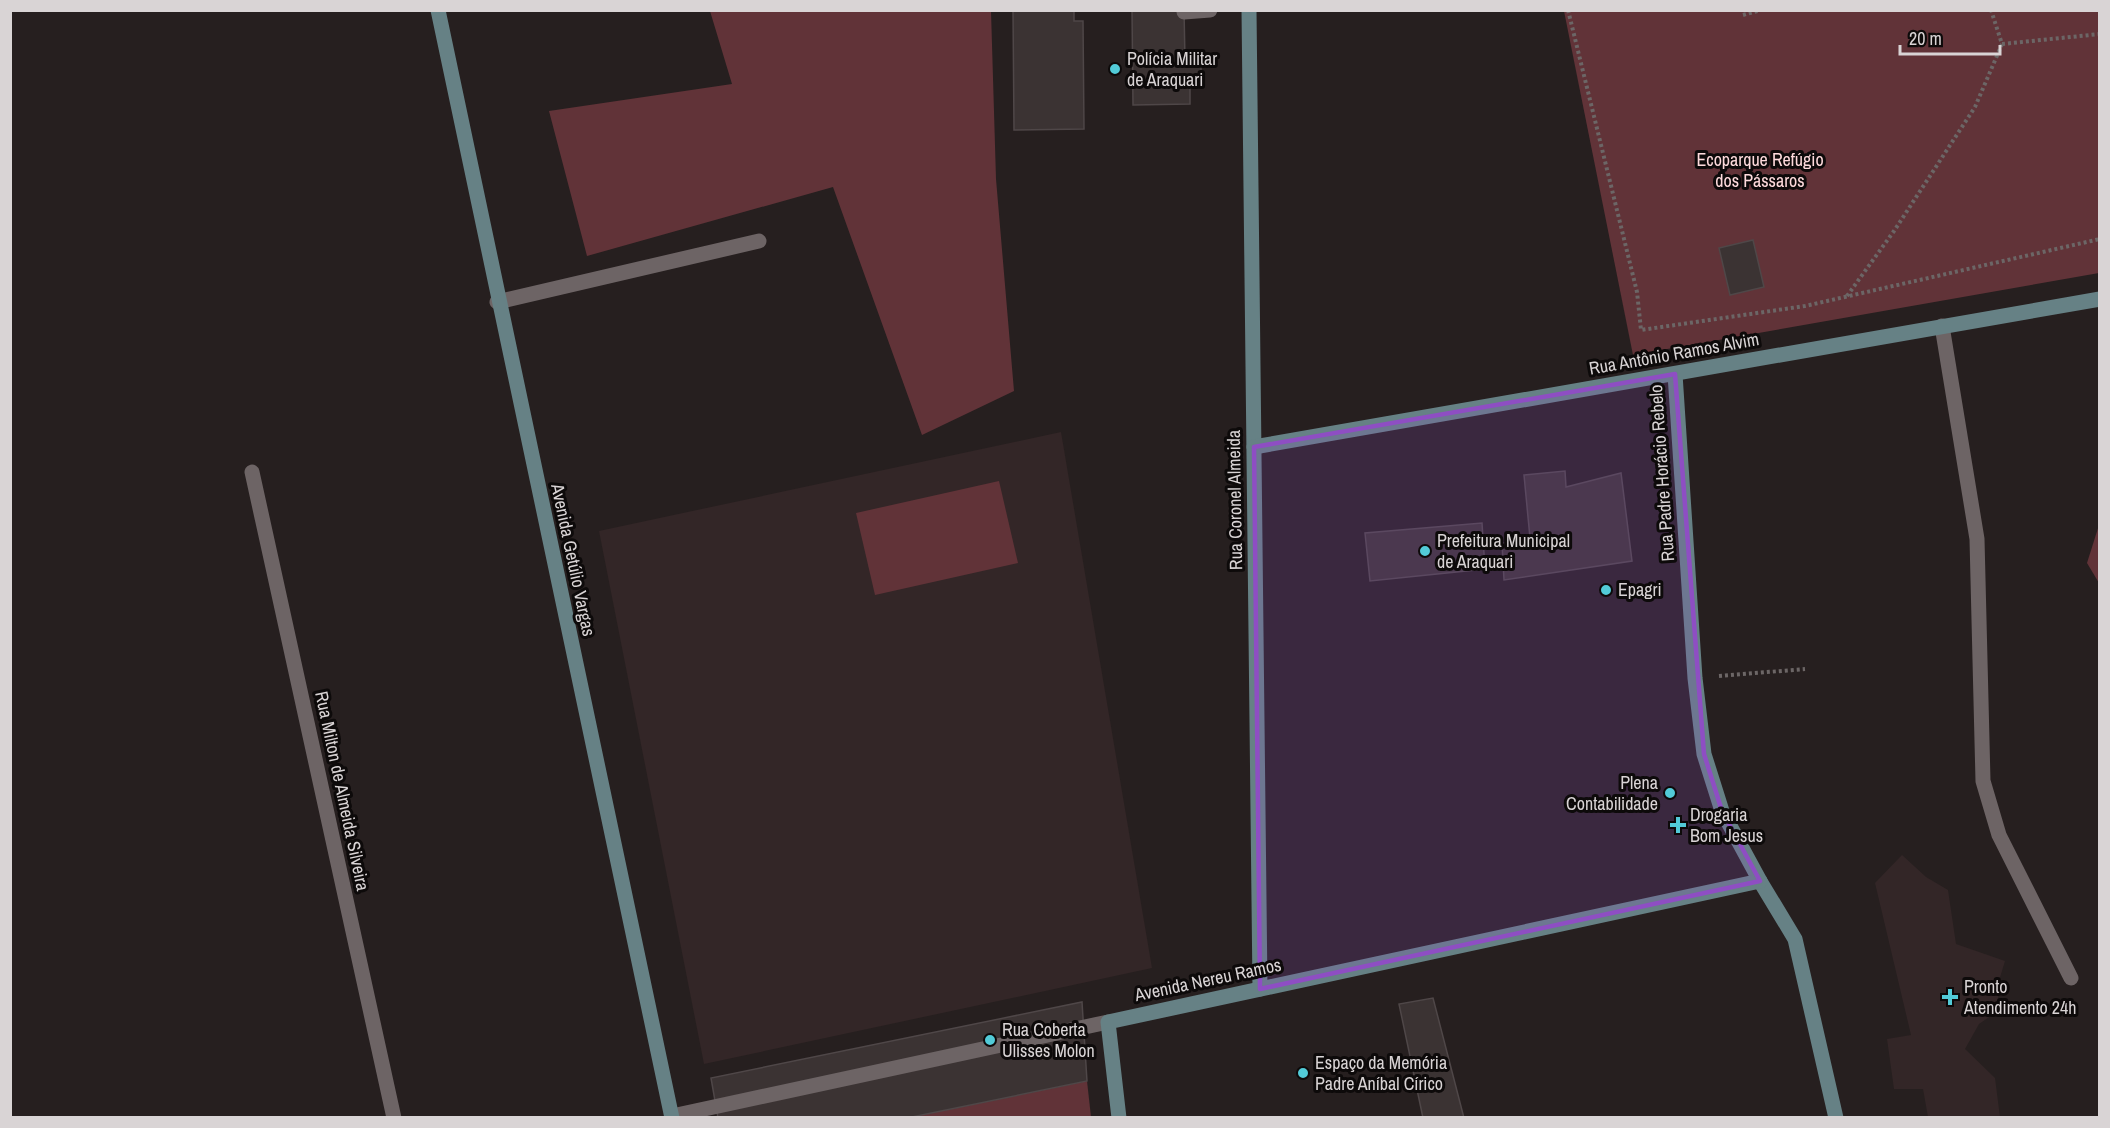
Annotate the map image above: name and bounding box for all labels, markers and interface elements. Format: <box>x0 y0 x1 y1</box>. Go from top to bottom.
scale bar <box>1900 18 2000 56</box>
text: 20 m <box>1909 26 1942 51</box>
place label: Polícia Militar de Araquari <box>1127 46 1217 92</box>
marker: Polícia Militar de Araquari <box>1108 62 1122 76</box>
park label: Ecoparque Refúgio dos Pássaros <box>1696 147 1824 193</box>
street label: Rua Antônio Ramos Alvim <box>1587 326 1761 381</box>
street label: Rua Padre Horácio Rebelo <box>1643 384 1680 562</box>
street label: Rua Coronel Almeida <box>1221 430 1248 570</box>
street label: Avenida Getúlio Vargas <box>545 480 602 639</box>
place label: Prefeitura Municipal de Araquari <box>1437 528 1570 574</box>
marker: Prefeitura Municipal de Araquari <box>1418 544 1432 558</box>
place label: Epagri <box>1618 577 1662 602</box>
marker: Epagri <box>1599 583 1613 597</box>
street label: Rua Milton de Almeida Silveira <box>309 689 376 893</box>
place label: Plena Contabilidade <box>1566 770 1658 816</box>
marker: Plena Contabilidade <box>1663 786 1677 800</box>
place label: Drogaria Bom Jesus <box>1690 802 1763 848</box>
marker: Drogaria Bom Jesus <box>1671 818 1685 832</box>
street label: Avenida Nereu Ramos <box>1131 952 1283 1007</box>
place label: Pronto Atendimento 24h <box>1963 974 2076 1020</box>
marker: Pronto Atendimento 24h <box>1941 988 1959 1006</box>
place label: Rua Coberta Ulisses Molon <box>1002 1017 1095 1063</box>
marker: Rua Coberta Ulisses Molon <box>983 1033 997 1047</box>
place label: Espaço da Memória Padre Aníbal Círico <box>1315 1050 1447 1096</box>
marker: Espaço da Memória Padre Aníbal Círico <box>1296 1066 1310 1080</box>

